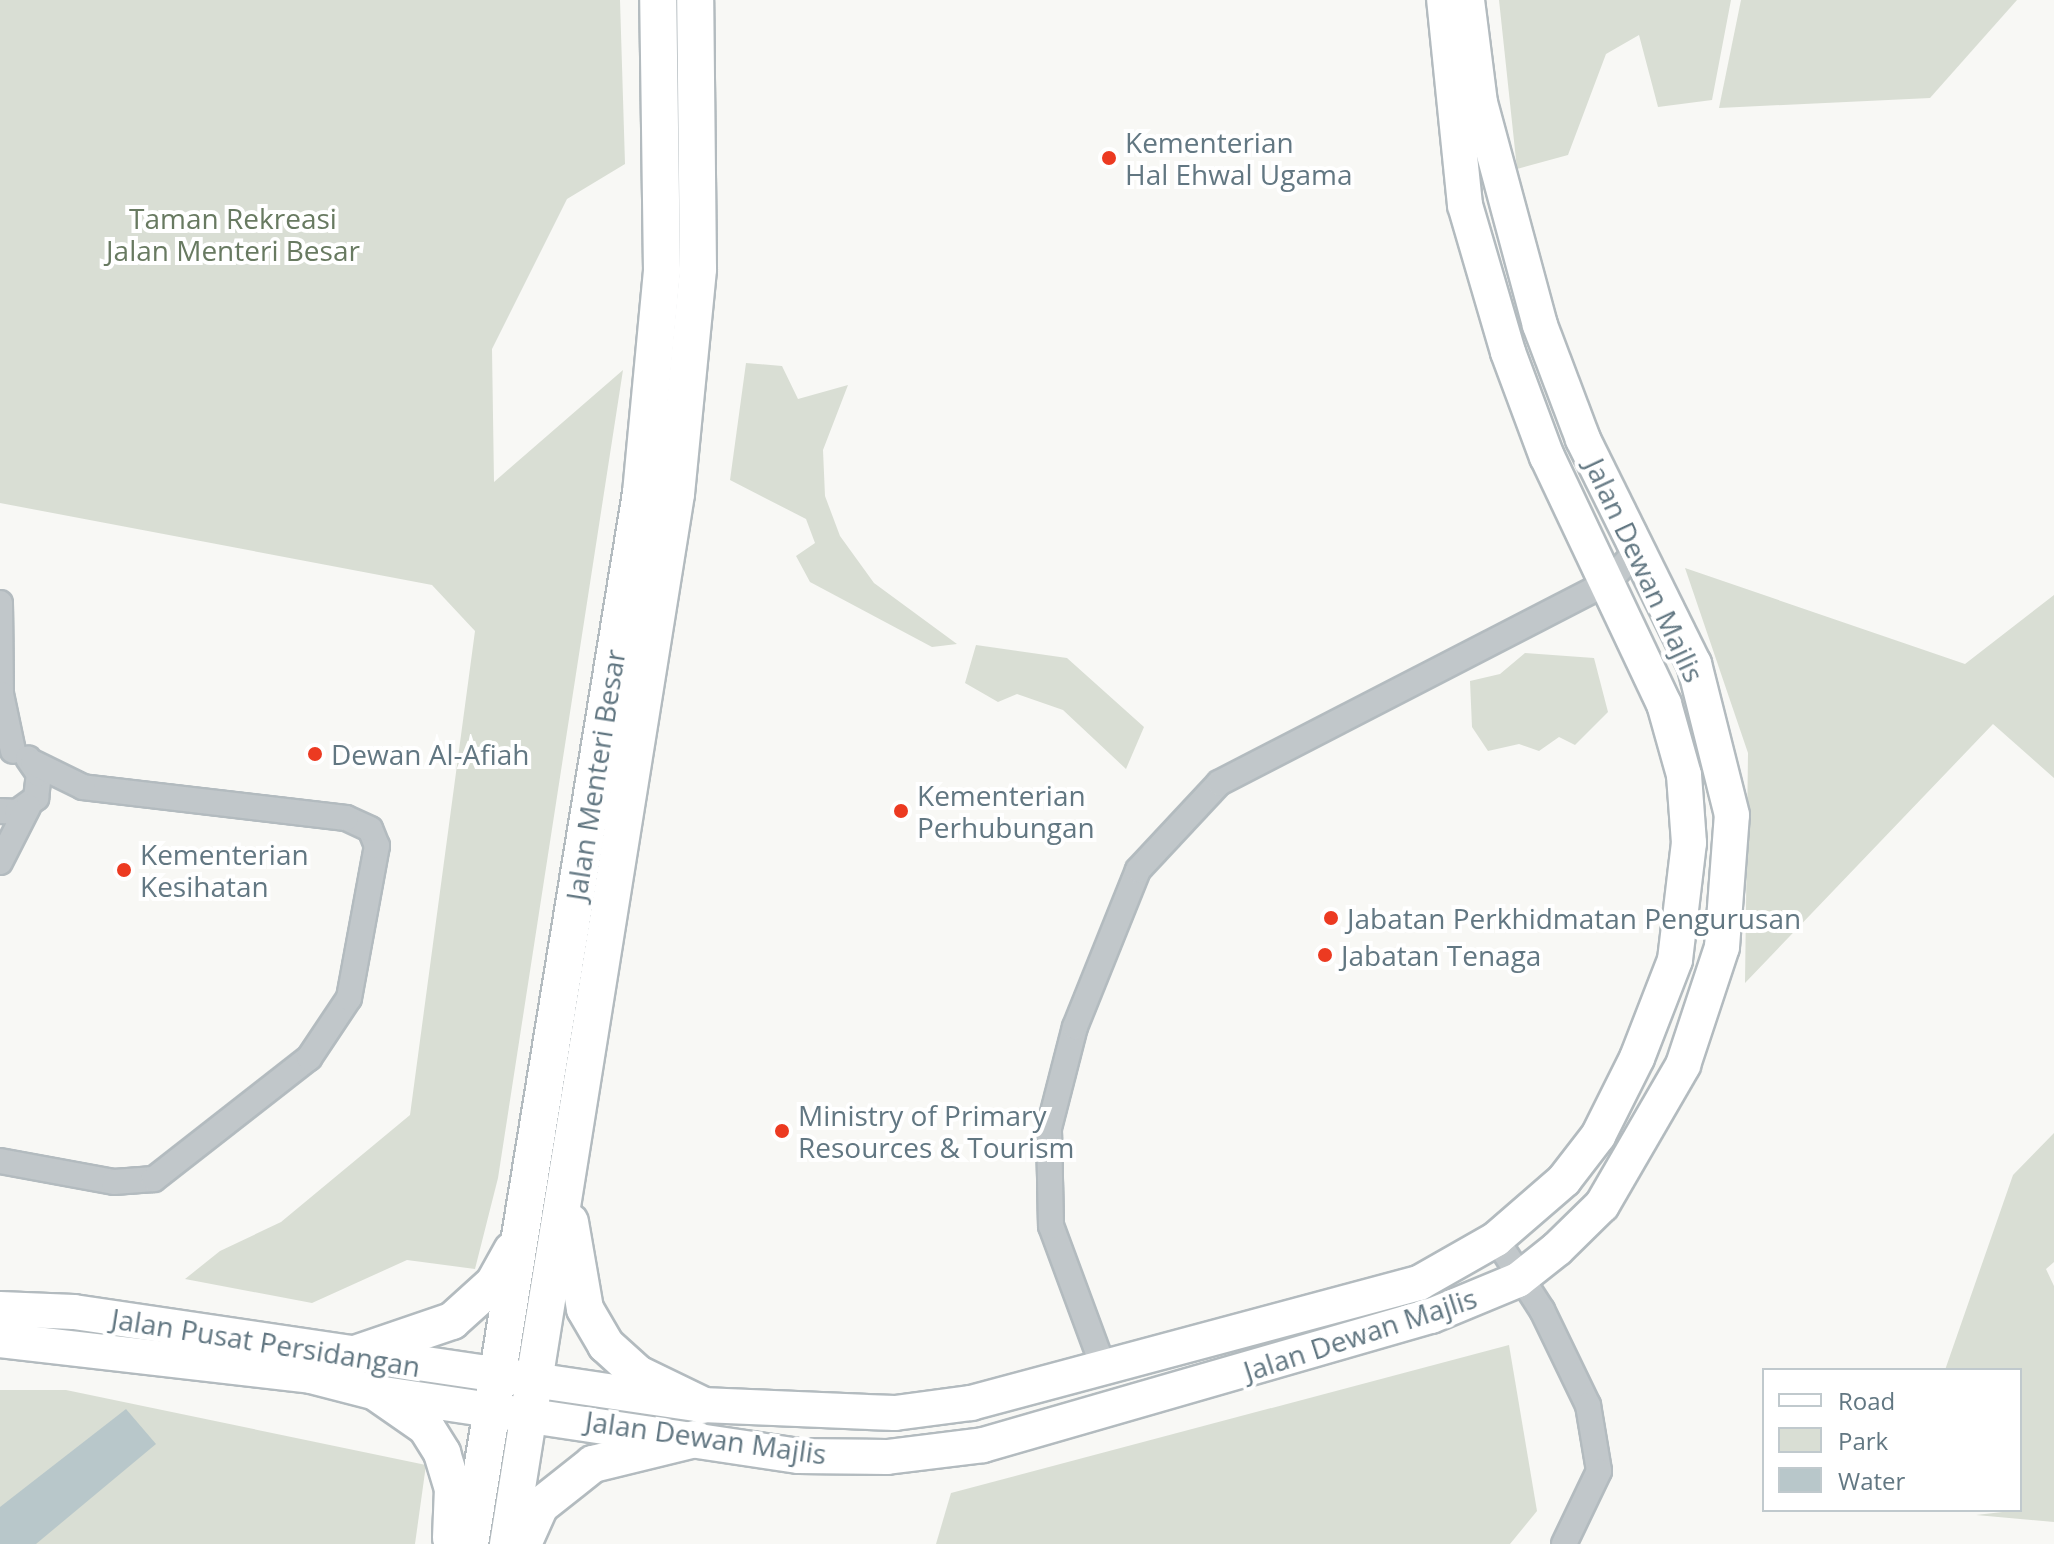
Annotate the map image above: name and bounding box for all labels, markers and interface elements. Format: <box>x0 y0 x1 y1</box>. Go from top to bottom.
place label: Kementerian Hal Ehwal Ugama <box>1125 125 1353 191</box>
marker: Kementerian Hal Ehwal Ugama <box>1100 149 1118 167</box>
park label: Taman Rekreasi Jalan Menteri Besar <box>106 201 360 267</box>
street label: Jalan Dewan Majlis <box>1578 453 1712 687</box>
street label: Jalan Menteri Besar <box>559 647 631 903</box>
place label: Dewan Al-Afiah <box>331 737 529 771</box>
marker: Dewan Al-Afiah <box>306 745 324 763</box>
place label: Kementerian Perhubungan <box>917 778 1095 844</box>
marker: Kementerian Perhubungan <box>892 802 910 820</box>
place label: Kementerian Kesihatan <box>140 837 309 903</box>
marker: Kementerian Kesihatan <box>115 861 133 879</box>
place label: Jabatan Perkhidmatan Pengurusan <box>1347 901 1801 935</box>
marker: Jabatan Perkhidmatan Pengurusan <box>1322 909 1340 927</box>
place label: Jabatan Tenaga <box>1341 938 1541 972</box>
marker: Jabatan Tenaga <box>1316 946 1334 964</box>
place label: Ministry of Primary Resources & Tourism <box>798 1098 1074 1164</box>
marker: Ministry of Primary Resources & Tourism <box>773 1122 791 1140</box>
street label: Jalan Dewan Majlis <box>1239 1280 1481 1388</box>
street label: Jalan Pusat Persidangan <box>109 1301 423 1383</box>
legend <box>1762 1368 2022 1512</box>
text: Road <box>1838 1384 1895 1417</box>
street label: Jalan Dewan Majlis <box>583 1403 829 1471</box>
text: Park <box>1838 1424 1888 1457</box>
text: Water <box>1838 1464 1905 1497</box>

